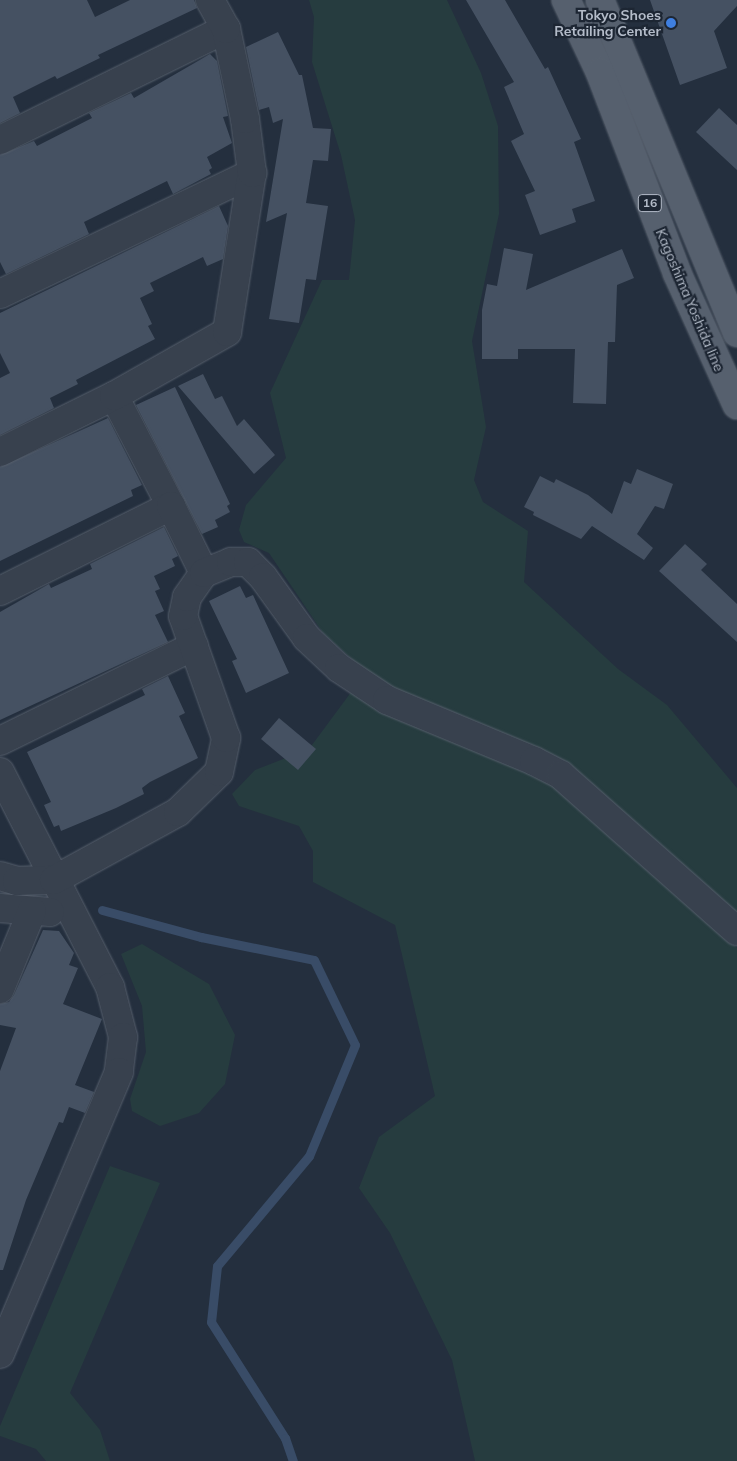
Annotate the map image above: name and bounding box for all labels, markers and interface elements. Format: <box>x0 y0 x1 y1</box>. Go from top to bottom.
place label: Tokyo Shoes Retailing Center <box>554 7 661 40</box>
marker: Tokyo Shoes Retailing Center <box>665 17 677 29</box>
road number: 16 <box>638 194 662 212</box>
street label: Kagoshima Yoshida line <box>652 226 728 374</box>

